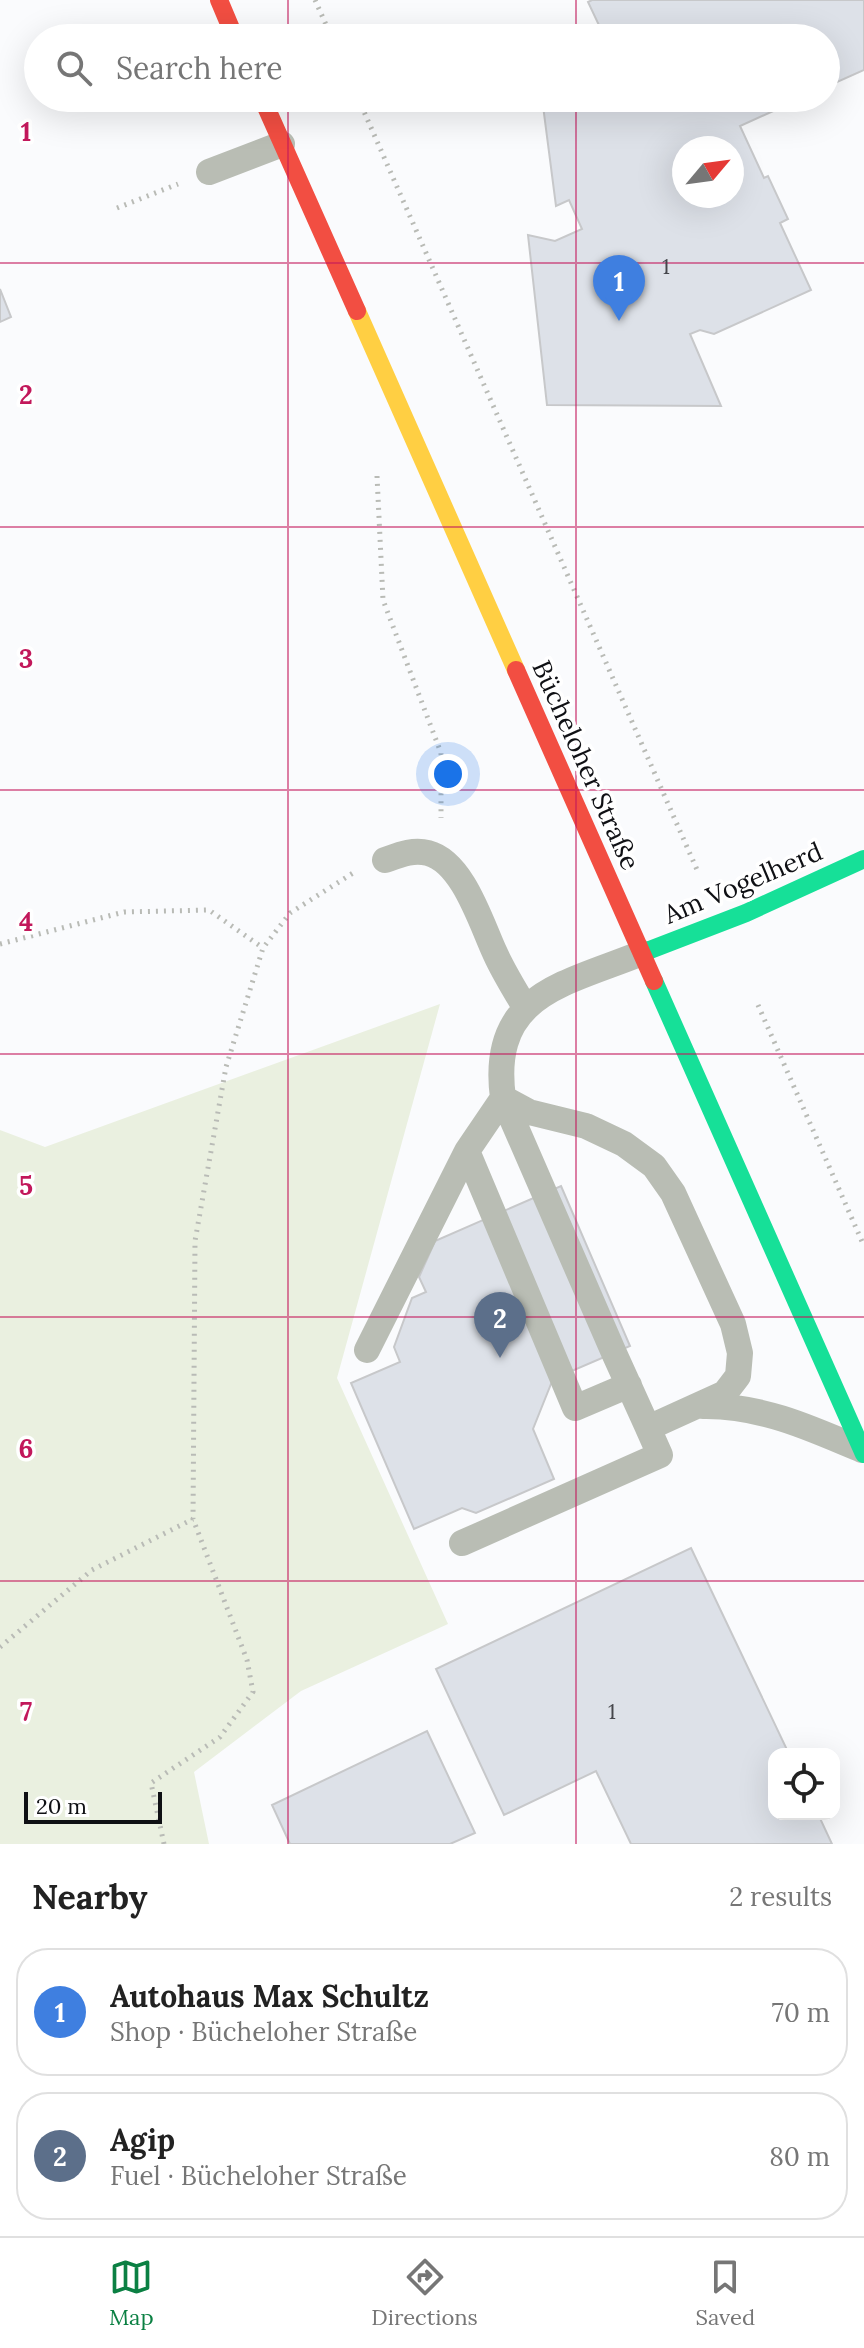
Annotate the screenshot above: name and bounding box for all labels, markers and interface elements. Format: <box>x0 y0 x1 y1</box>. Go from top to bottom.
search box <box>24 24 840 112</box>
icon: search <box>52 46 96 90</box>
text: Search here <box>116 49 283 87</box>
text: 1 <box>21 115 31 148</box>
north arrow <box>672 136 744 208</box>
house number: 1 <box>662 252 670 280</box>
pin: 1 <box>593 255 645 321</box>
text: 2 <box>19 378 33 411</box>
text: 3 <box>19 642 33 675</box>
street label: Bücheloher Straße <box>525 655 648 875</box>
your location <box>428 754 468 794</box>
street label: Am Vogelherd <box>658 834 827 931</box>
text: 4 <box>19 905 33 938</box>
text: 5 <box>19 1169 33 1202</box>
pin: 2 <box>474 1292 526 1358</box>
text: 6 <box>19 1432 33 1465</box>
text: 7 <box>20 1695 32 1728</box>
house number: 1 <box>608 1697 616 1725</box>
map controls <box>768 1748 840 1820</box>
button: locate <box>768 1748 840 1820</box>
scale bar <box>24 1788 162 1824</box>
text: 20 m <box>36 1792 87 1820</box>
text: Nearby <box>32 1875 148 1918</box>
text: 2 results <box>729 1880 832 1913</box>
text: Autohaus Max Schultz <box>110 1977 429 2015</box>
text: 1 <box>55 1996 65 2029</box>
text: 70 m <box>772 1996 830 2029</box>
text: Shop · Bücheloher Straße <box>110 2015 417 2048</box>
text: Agip <box>110 2121 175 2159</box>
text: 2 <box>53 2140 67 2173</box>
text: 80 m <box>769 2140 830 2173</box>
text: Fuel · Bücheloher Straße <box>110 2159 407 2192</box>
tab: Map <box>109 2255 154 2331</box>
tab: Directions <box>371 2255 478 2331</box>
tab: Saved <box>696 2255 755 2331</box>

